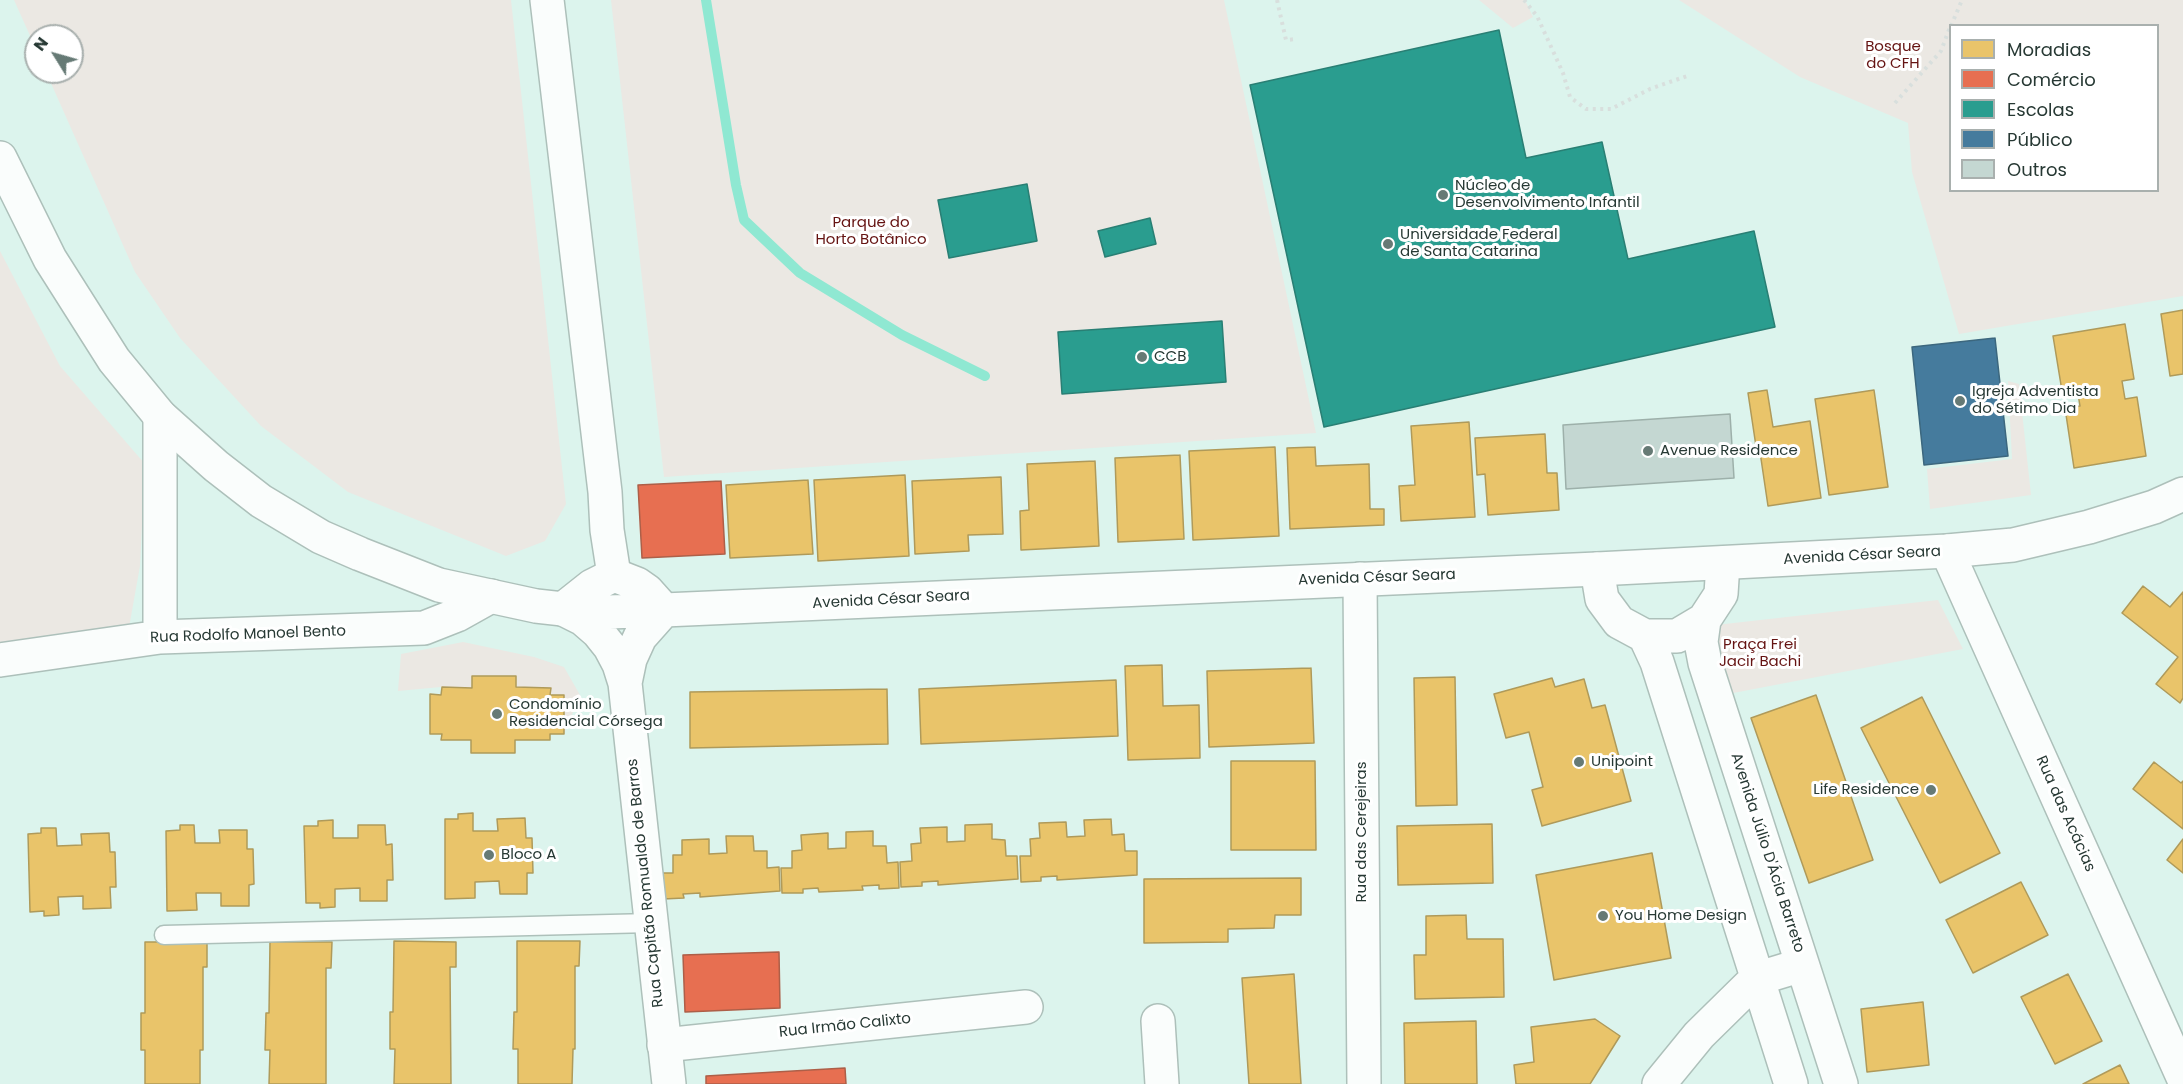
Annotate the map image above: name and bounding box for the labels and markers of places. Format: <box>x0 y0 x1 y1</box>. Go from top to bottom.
place label: Núcleo de Desenvolvimento Infantil <box>1455 177 1640 212</box>
marker: Núcleo de Desenvolvimento Infantil <box>1436 188 1450 202</box>
place label: Universidade Federal de Santa Catarina <box>1400 226 1558 261</box>
marker: Universidade Federal de Santa Catarina <box>1381 237 1395 251</box>
place label: CCB <box>1154 348 1186 366</box>
marker: CCB <box>1135 350 1149 364</box>
place label: Igreja Adventista do Sétimo Dia <box>1972 383 2099 418</box>
marker: Igreja Adventista do Sétimo Dia <box>1953 394 1967 408</box>
place label: Avenue Residence <box>1660 442 1798 460</box>
marker: Avenue Residence <box>1641 444 1655 458</box>
place label: Condomínio Residencial Córsega <box>509 696 663 731</box>
marker: Condomínio Residencial Córsega <box>490 707 504 721</box>
place label: Unipoint <box>1591 753 1653 771</box>
marker: Unipoint <box>1572 755 1586 769</box>
place label: Life Residence <box>1813 781 1919 799</box>
marker: Life Residence <box>1924 783 1938 797</box>
place label: Bloco A <box>501 846 556 864</box>
marker: Bloco A <box>482 848 496 862</box>
place label: You Home Design <box>1615 907 1747 925</box>
marker: You Home Design <box>1596 909 1610 923</box>

